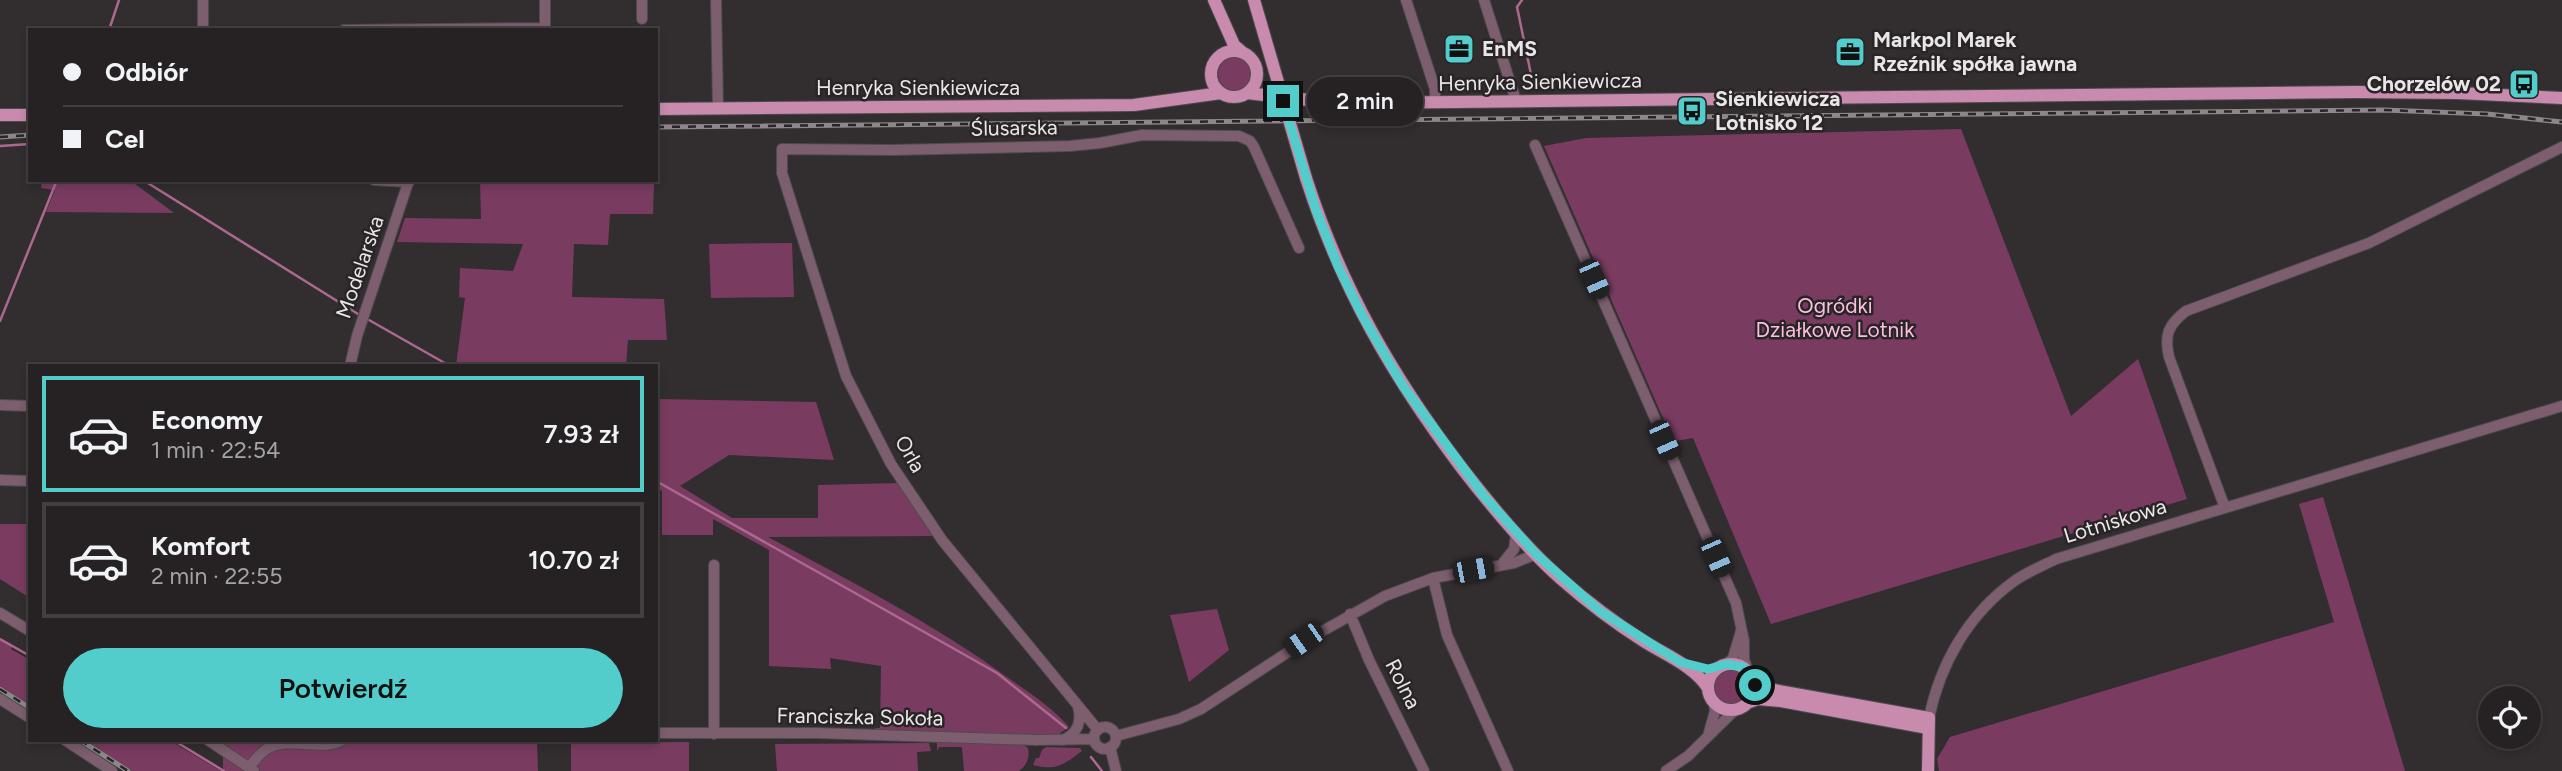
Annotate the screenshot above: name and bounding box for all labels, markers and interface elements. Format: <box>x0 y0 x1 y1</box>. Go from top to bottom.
place label: Markpol Marek Rzeźnik spółka jawna <box>1873 27 2077 76</box>
office icon: EnMS <box>1442 32 1476 66</box>
office icon: Markpol Marek Rzeźnik spółka jawna <box>1833 35 1867 69</box>
place label: EnMS <box>1482 36 1537 61</box>
text: Odbiór <box>105 56 188 88</box>
street label: Henryka Sienkiewicza <box>1438 67 1642 96</box>
bus stop icon: Chorzelów 02 <box>2507 67 2541 101</box>
place label: Chorzelów 02 <box>2367 71 2501 96</box>
street label: Henryka Sienkiewicza <box>816 75 1020 100</box>
callout: 2 min <box>1308 76 1423 126</box>
route end <box>1267 85 1299 117</box>
place label: Sienkiewicza Lotnisko 12 <box>1715 86 1841 135</box>
text: 2 min <box>1336 87 1394 115</box>
bus stop icon: Sienkiewicza Lotnisko 12 <box>1675 94 1709 128</box>
street label: Ślusarska <box>970 114 1058 141</box>
text: Cel <box>105 123 145 155</box>
street label: Modelarska <box>330 212 389 321</box>
car <box>1576 256 1613 302</box>
park label: Ogródki Działkowe Lotnik <box>1756 293 1915 342</box>
icon: car <box>67 403 130 466</box>
text: Economy <box>151 404 263 436</box>
car <box>1646 417 1683 463</box>
text: 7.93 zł <box>543 418 619 450</box>
street label: Orla <box>890 431 931 477</box>
text: 1 min · 22:54 <box>151 436 280 464</box>
street label: Lotniskowa <box>2060 493 2169 548</box>
icon: car <box>67 529 130 592</box>
text: Komfort <box>151 530 251 562</box>
car <box>1698 534 1735 580</box>
text: 10.70 zł <box>528 544 619 576</box>
car <box>1451 556 1496 584</box>
text: 2 min · 22:55 <box>151 562 282 590</box>
car <box>1281 619 1328 661</box>
button: Potwierdź <box>63 648 623 728</box>
street label: Rolna <box>1380 655 1426 713</box>
route start <box>1739 669 1771 701</box>
map controls <box>2478 686 2541 749</box>
button: locate <box>2478 686 2541 749</box>
street label: Franciszka Sokoła <box>776 703 944 730</box>

